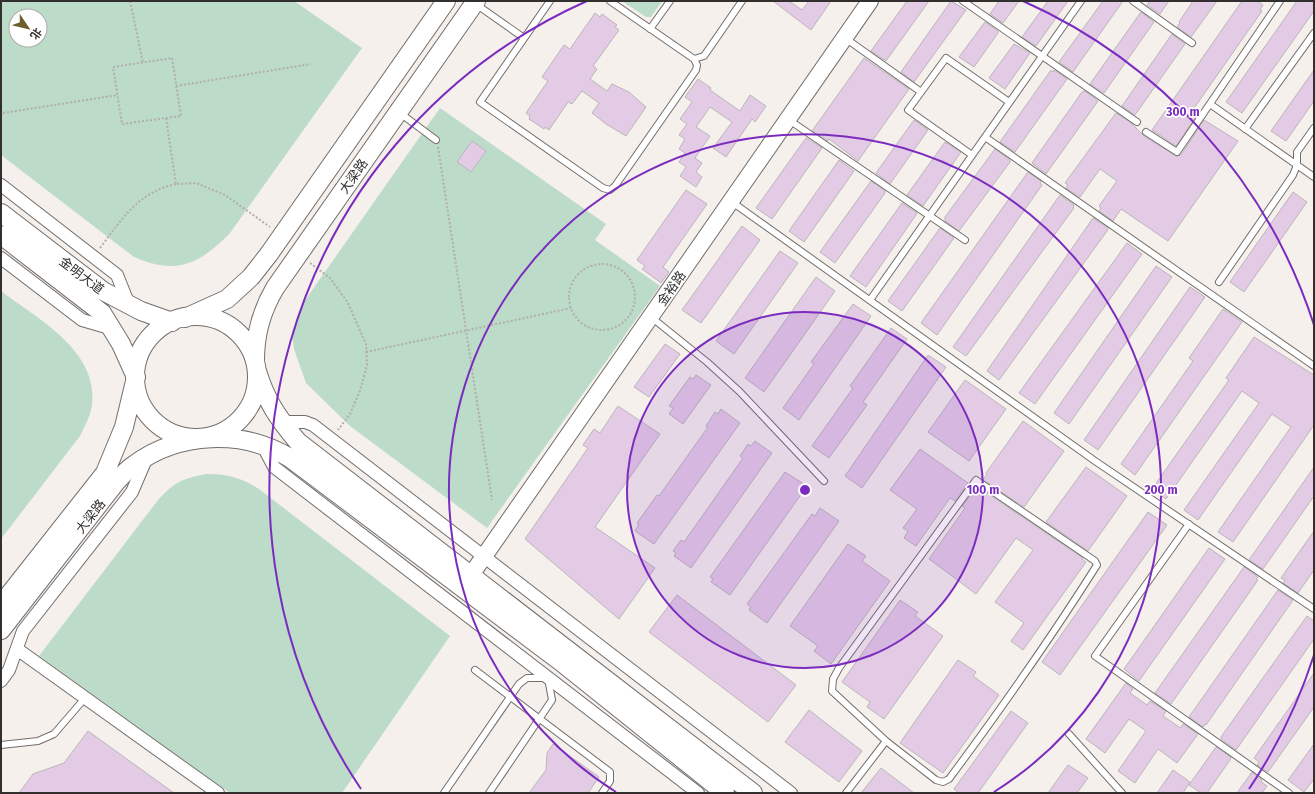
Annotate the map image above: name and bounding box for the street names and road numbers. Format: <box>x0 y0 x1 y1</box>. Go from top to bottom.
street label: 大梁路 <box>336 156 371 197</box>
street label: 金明大道 <box>56 254 107 297</box>
street label: 金裕路 <box>654 268 689 309</box>
street label: 大梁路 <box>72 496 108 536</box>

